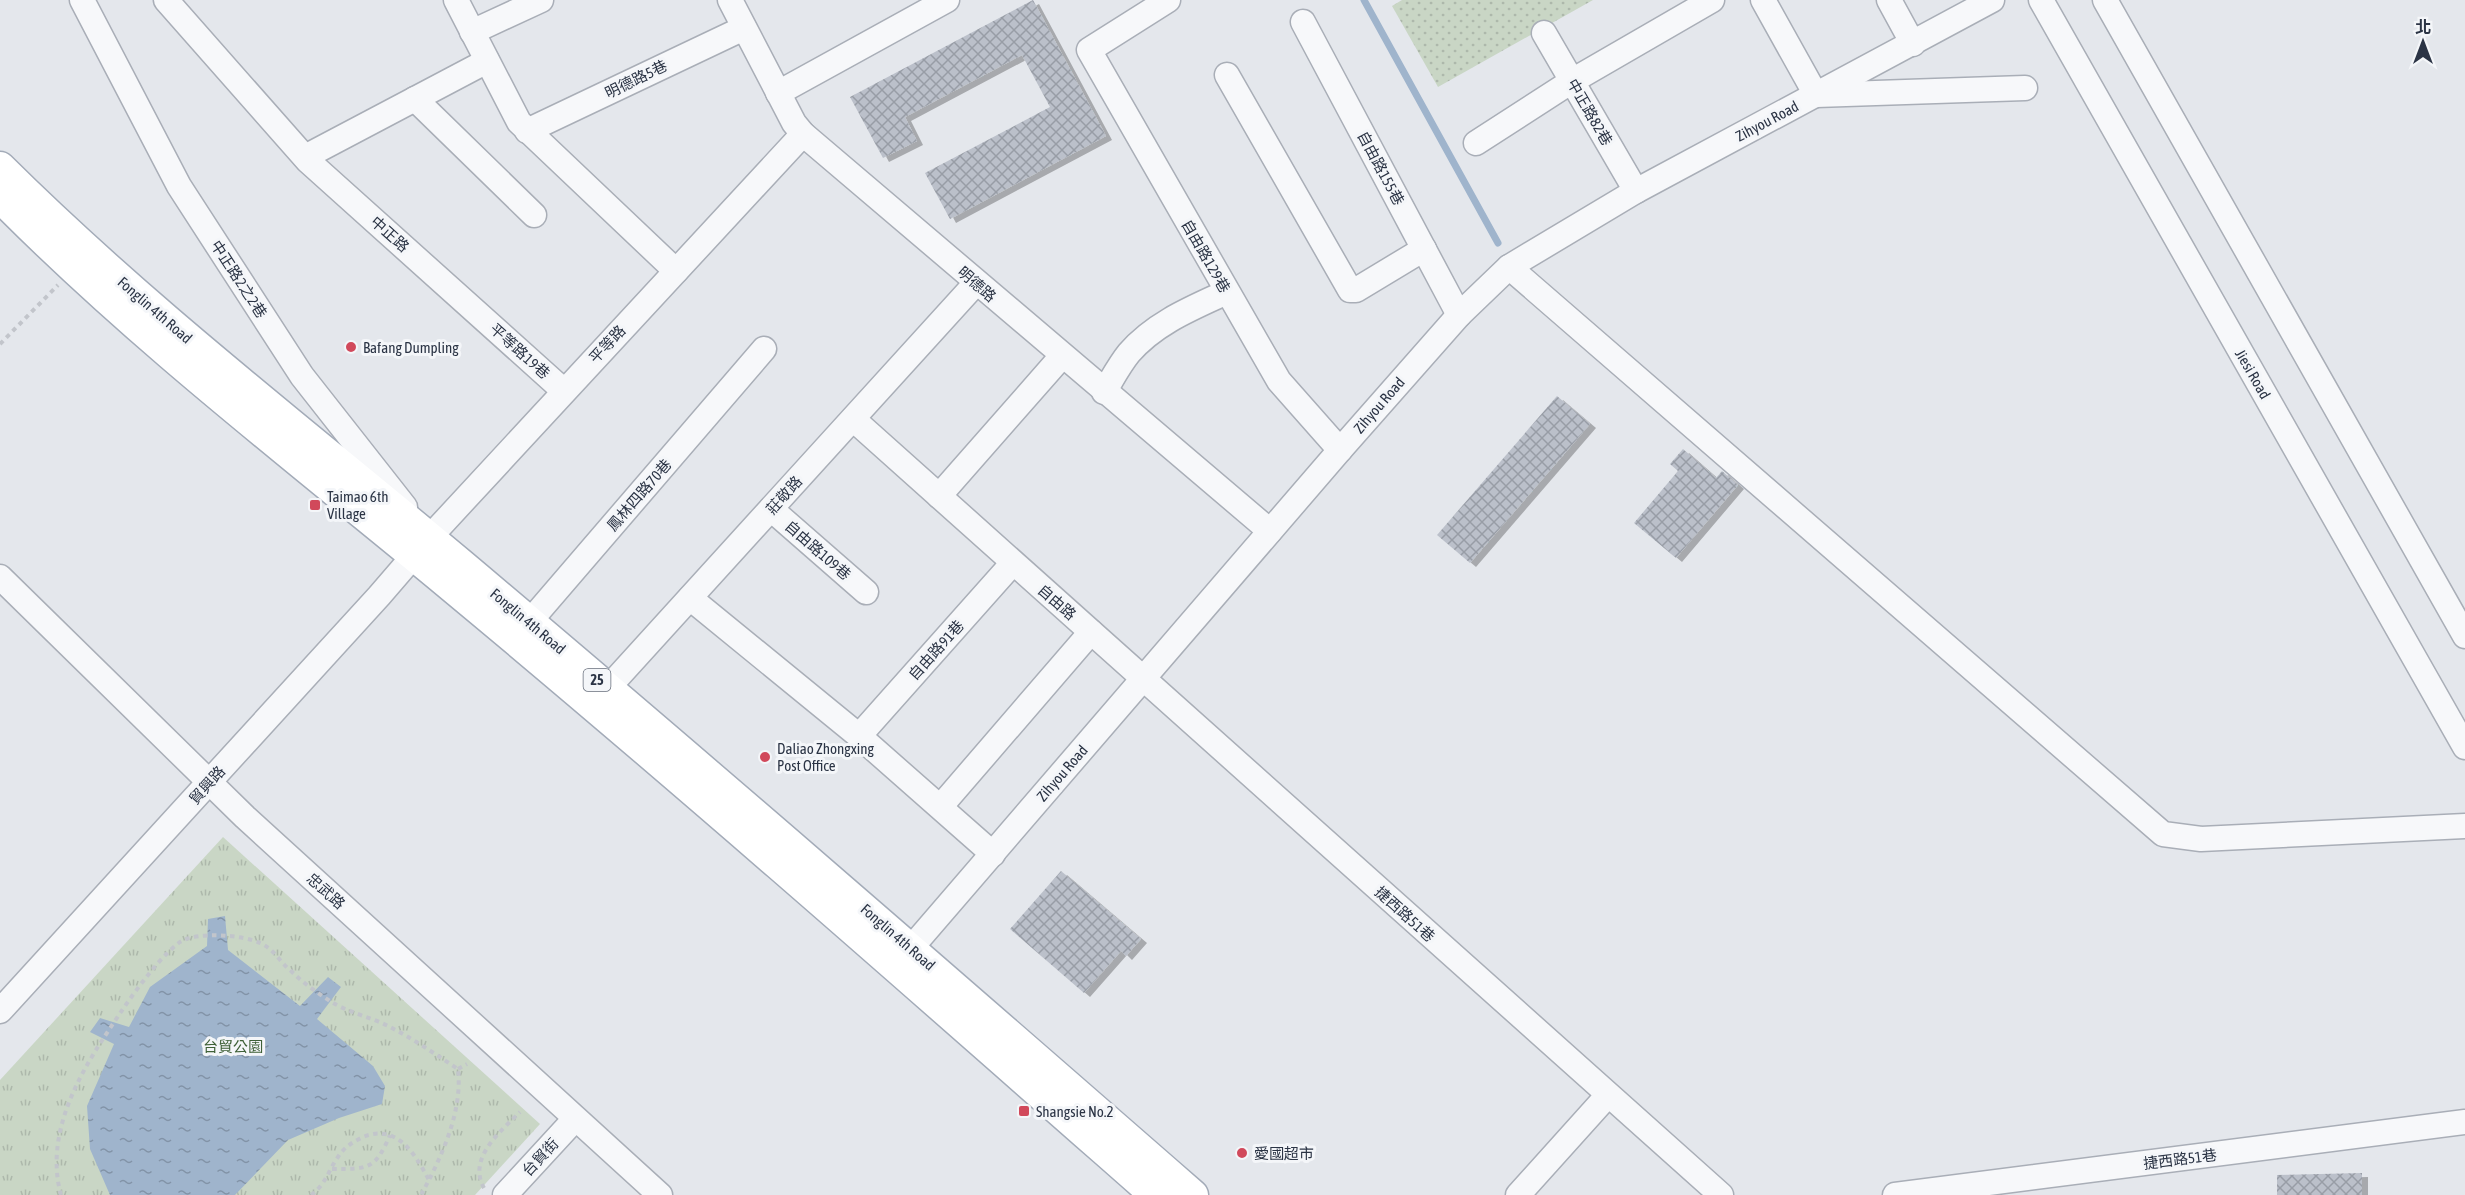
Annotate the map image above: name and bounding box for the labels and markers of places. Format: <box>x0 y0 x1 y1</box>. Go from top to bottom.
place label: Bafang Dumpling <box>363 339 459 356</box>
marker: Bafang Dumpling <box>344 340 358 354</box>
place label: Taimao 6th Village <box>327 488 389 522</box>
marker: Taimao 6th Village <box>308 498 322 512</box>
place label: Daliao Zhongxing Post Office <box>777 740 874 774</box>
marker: Daliao Zhongxing Post Office <box>758 750 772 764</box>
place label: Shangsie No.2 <box>1036 1103 1114 1120</box>
marker: Shangsie No.2 <box>1017 1104 1031 1118</box>
place label: 愛國超市 <box>1254 1145 1314 1162</box>
marker: 愛國超市 <box>1235 1146 1249 1160</box>

